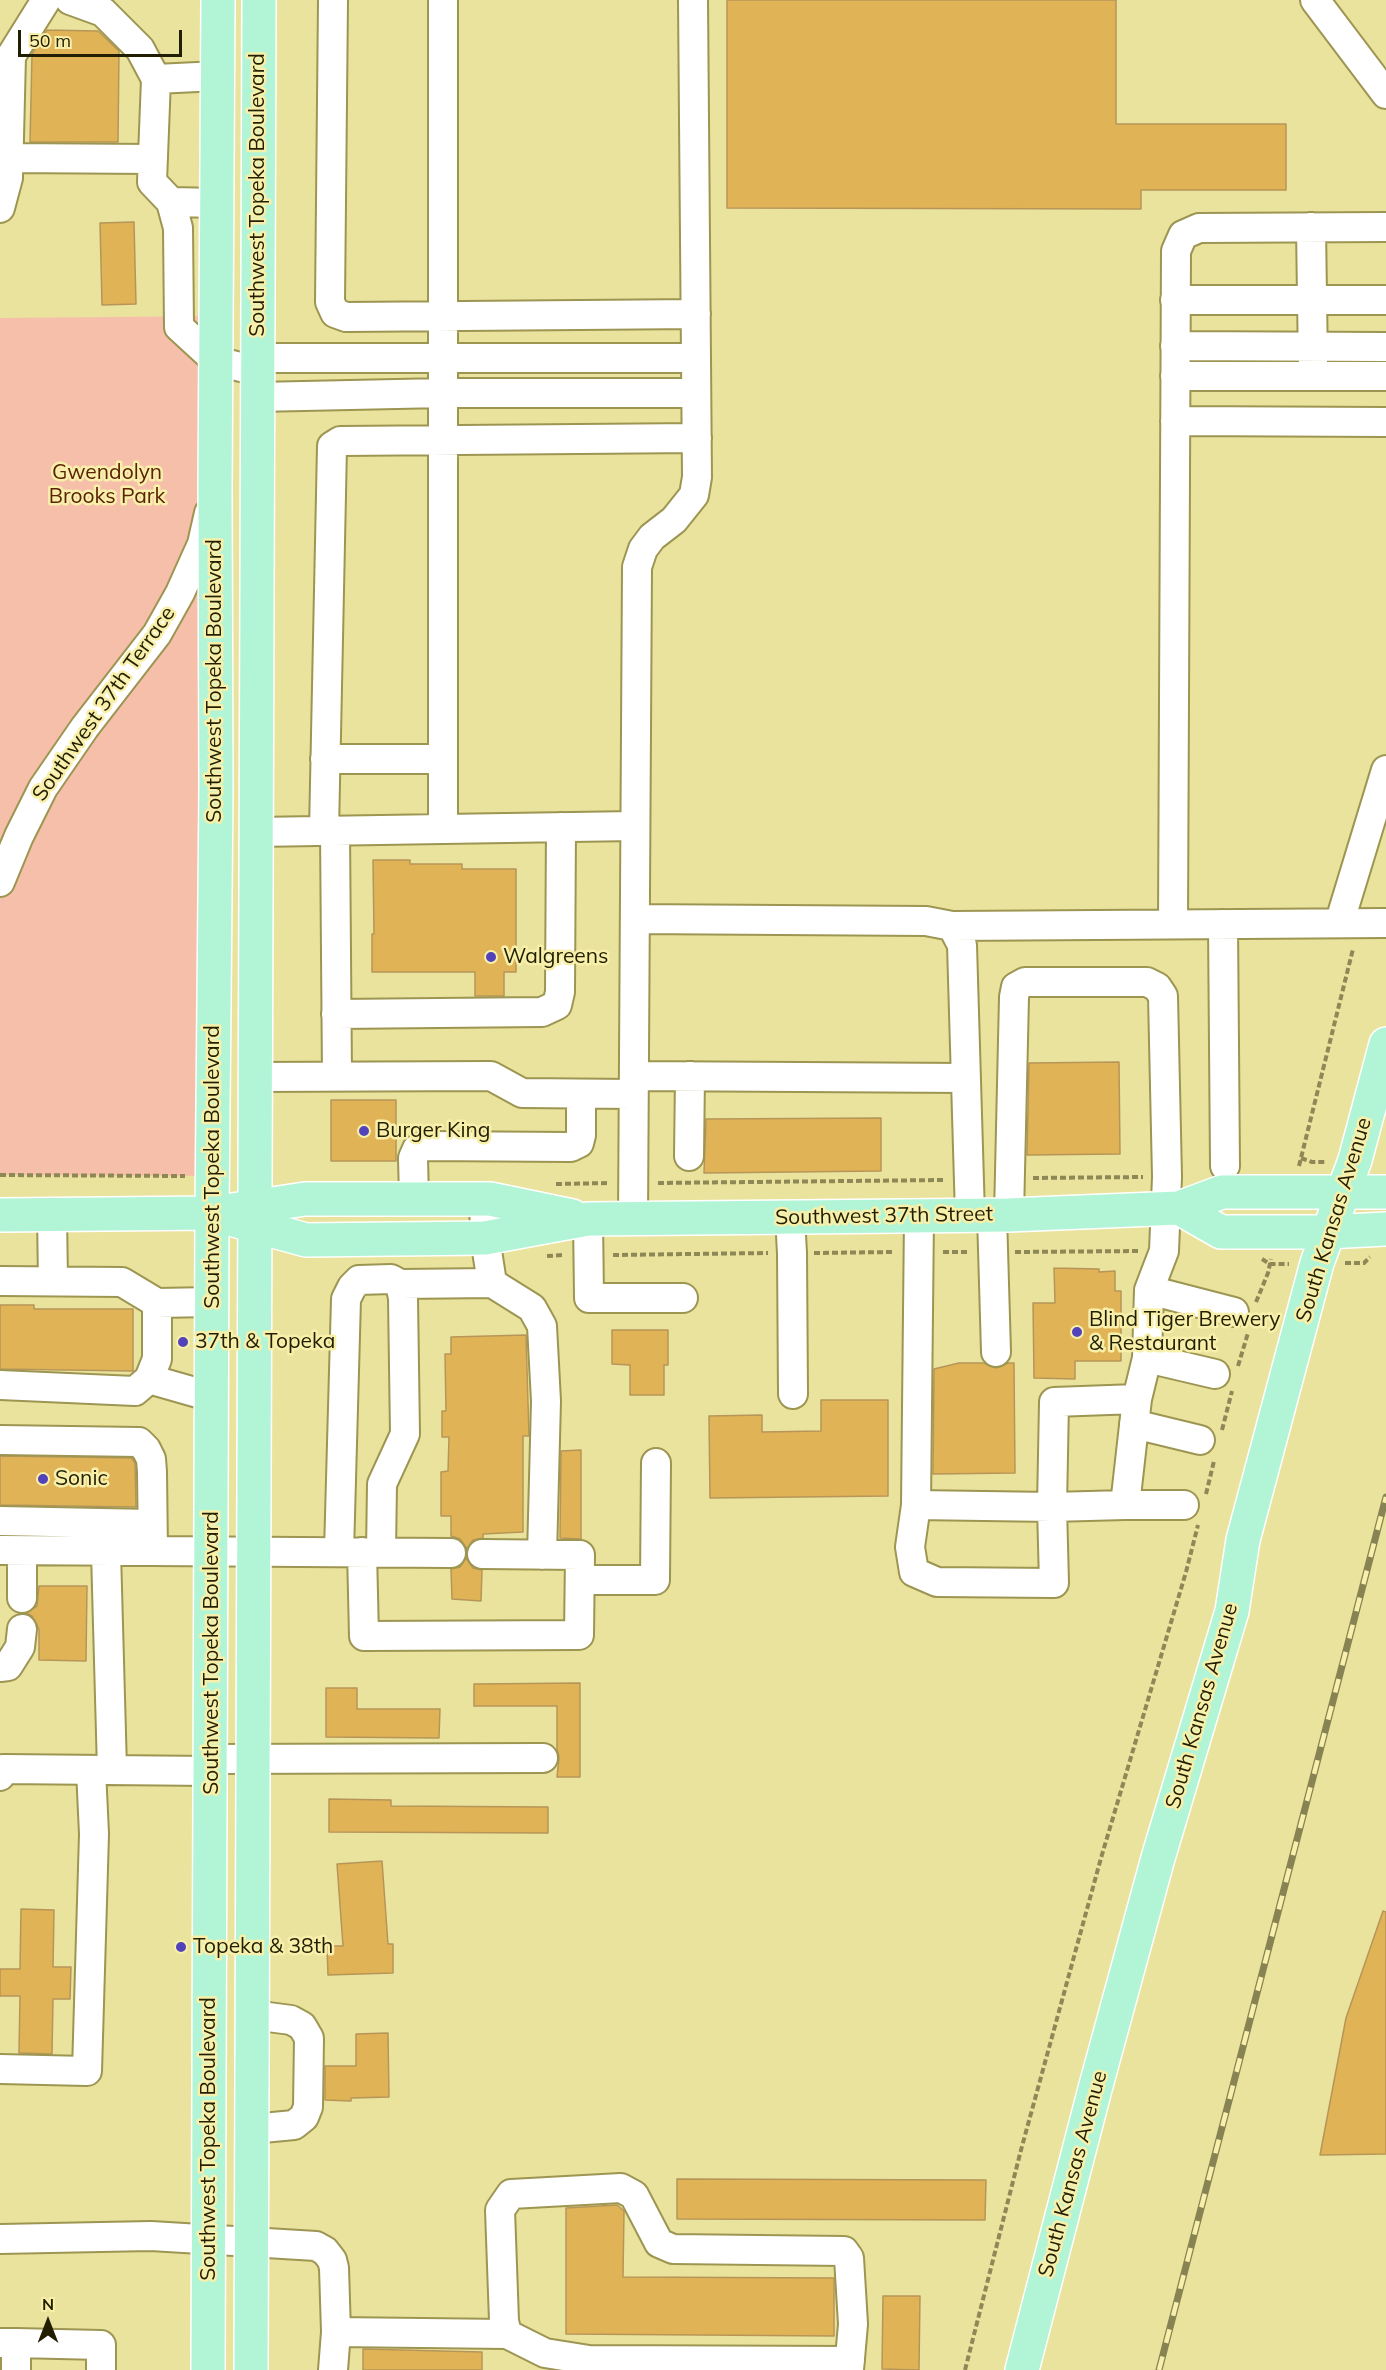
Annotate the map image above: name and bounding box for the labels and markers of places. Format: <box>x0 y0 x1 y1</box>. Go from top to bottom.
place label: Walgreens <box>503 944 608 970</box>
marker: Walgreens <box>484 950 498 964</box>
place label: Burger King <box>376 1118 490 1144</box>
marker: Burger King <box>357 1124 371 1138</box>
place label: Blind Tiger Brewery & Restaurant <box>1089 1307 1281 1357</box>
marker: Blind Tiger Brewery & Restaurant <box>1070 1325 1084 1339</box>
place label: 37th & Topeka <box>195 1329 335 1355</box>
marker: 37th & Topeka <box>176 1335 190 1349</box>
place label: Sonic <box>55 1466 108 1492</box>
marker: Sonic <box>36 1472 50 1486</box>
place label: Topeka & 38th <box>193 1934 333 1960</box>
marker: Topeka & 38th <box>174 1940 188 1954</box>

